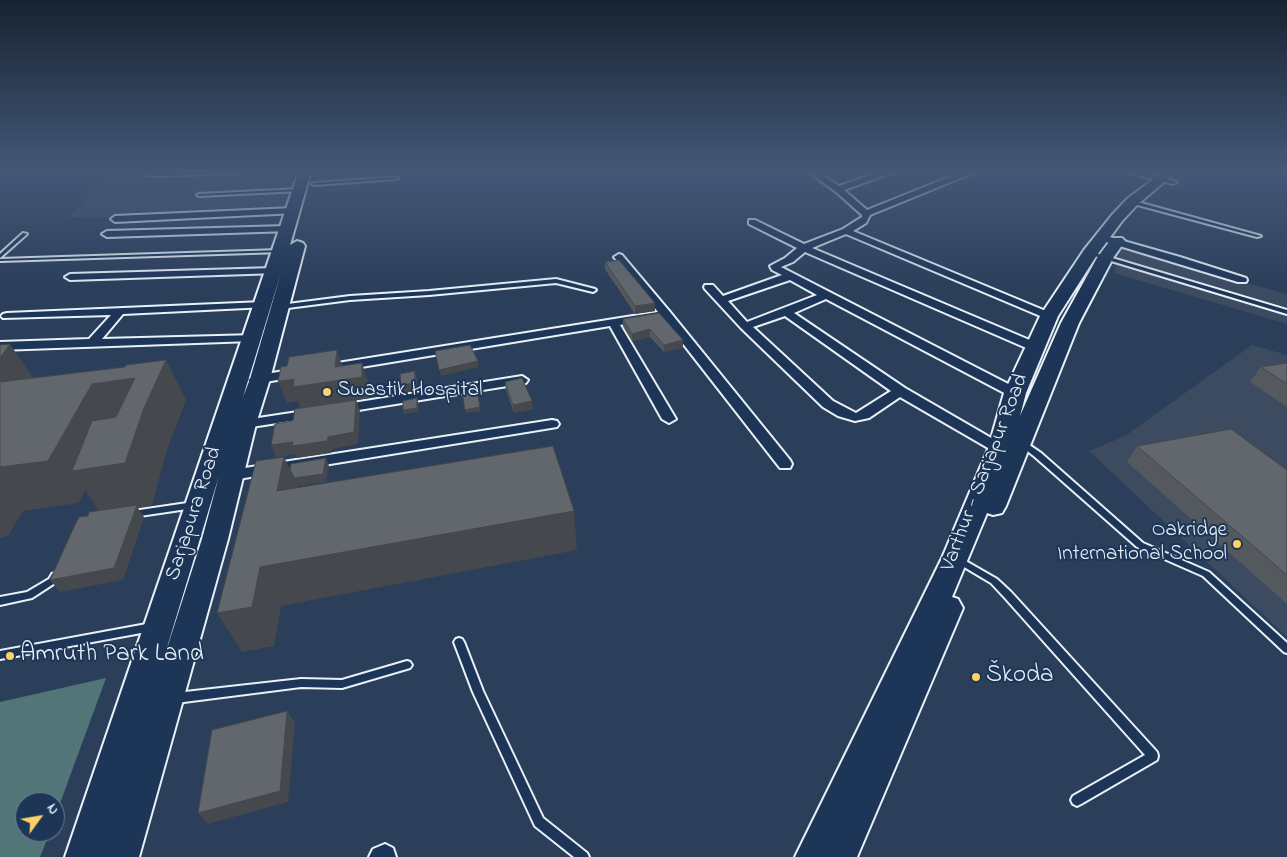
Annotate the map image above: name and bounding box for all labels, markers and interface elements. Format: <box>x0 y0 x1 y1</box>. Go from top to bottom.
street label: Varthur - Sarjapur Road <box>937 371 1035 575</box>
place label: Swastik Hospital <box>337 379 483 405</box>
marker: Swastik Hospital <box>321 386 333 398</box>
street label: Sarjapura Road <box>162 444 228 584</box>
place label: Oakridge International School <box>1057 519 1227 569</box>
marker: Oakridge International School <box>1231 538 1243 550</box>
place label: Amruth Park Land <box>20 641 204 671</box>
marker: Amruth Park Land <box>4 650 16 662</box>
place label: Škoda <box>986 662 1054 692</box>
marker: Škoda <box>970 671 982 683</box>
north arrow <box>15 792 65 842</box>
text: N <box>41 800 64 819</box>

